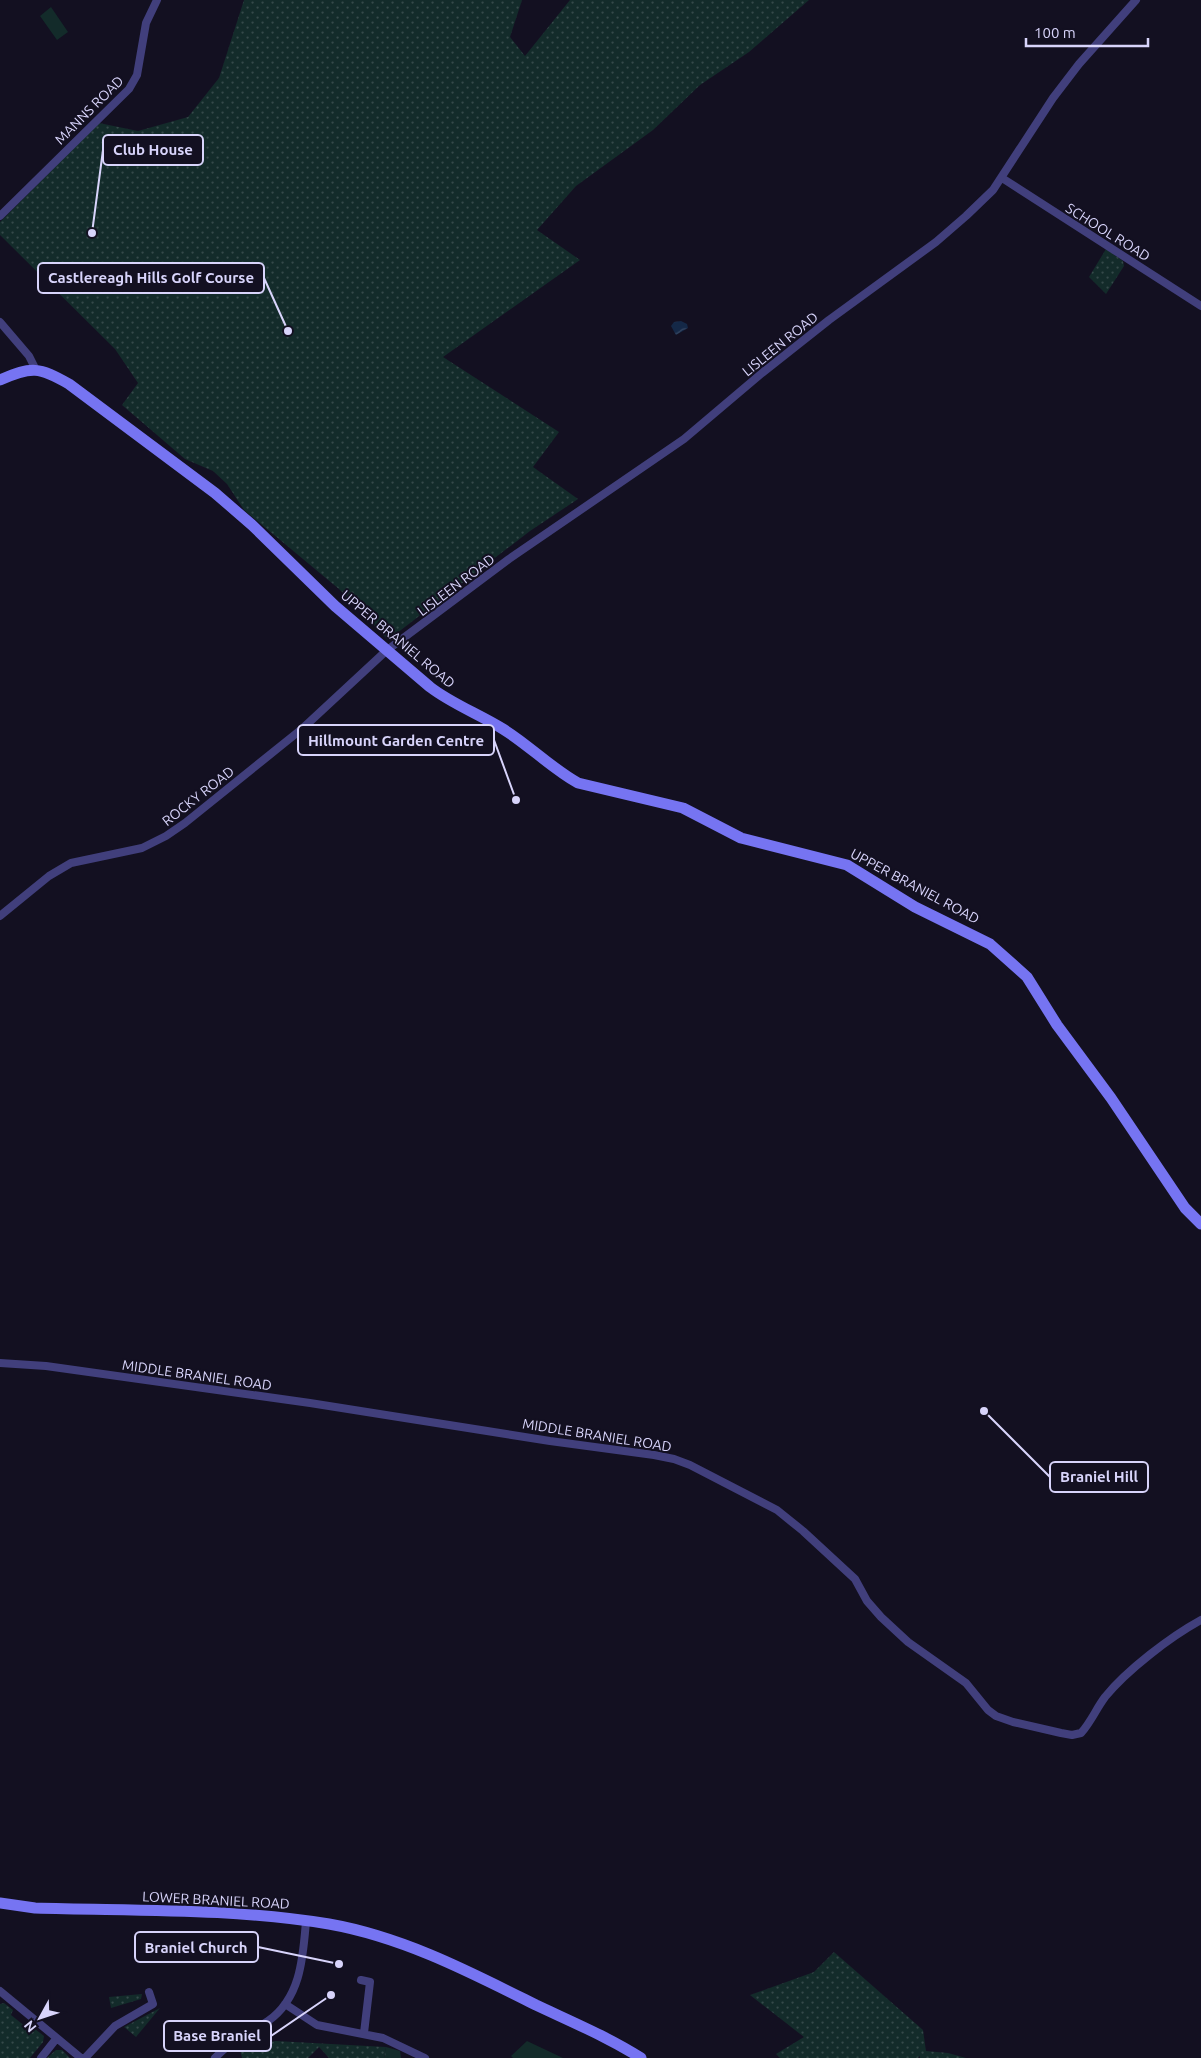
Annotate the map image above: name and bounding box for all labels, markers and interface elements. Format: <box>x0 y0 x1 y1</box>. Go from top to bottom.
scale bar <box>1026 15 1148 47</box>
text: 100 m <box>1034 24 1076 41</box>
street label: MANNS ROAD <box>51 72 127 148</box>
callout: Club House <box>103 135 203 165</box>
text: Club House <box>113 141 193 158</box>
street label: SCHOOL ROAD <box>1063 200 1153 264</box>
callout: Castlereagh Hills Golf Course <box>38 263 264 293</box>
text: Castlereagh Hills Golf Course <box>48 269 254 286</box>
street label: LISLEEN ROAD <box>739 309 821 379</box>
street label: LISLEEN ROAD <box>414 551 498 619</box>
street label: UPPER BRANIEL ROAD <box>338 587 458 691</box>
callout: Hillmount Garden Centre <box>298 725 494 755</box>
text: Hillmount Garden Centre <box>308 732 484 749</box>
street label: ROCKY ROAD <box>159 763 237 829</box>
street label: UPPER BRANIEL ROAD <box>848 845 982 927</box>
street label: MIDDLE BRANIEL ROAD <box>121 1357 273 1393</box>
street label: MIDDLE BRANIEL ROAD <box>521 1415 673 1455</box>
callout: Braniel Hill <box>1050 1462 1148 1492</box>
text: Braniel Hill <box>1060 1468 1138 1485</box>
street label: LOWER BRANIEL ROAD <box>142 1888 290 1912</box>
callout: Braniel Church <box>135 1932 258 1962</box>
text: Braniel Church <box>144 1939 248 1956</box>
north arrow <box>15 1993 65 2043</box>
text: N <box>21 2017 40 2036</box>
callout: Base Braniel <box>164 2021 271 2051</box>
text: Base Braniel <box>173 2027 261 2044</box>

